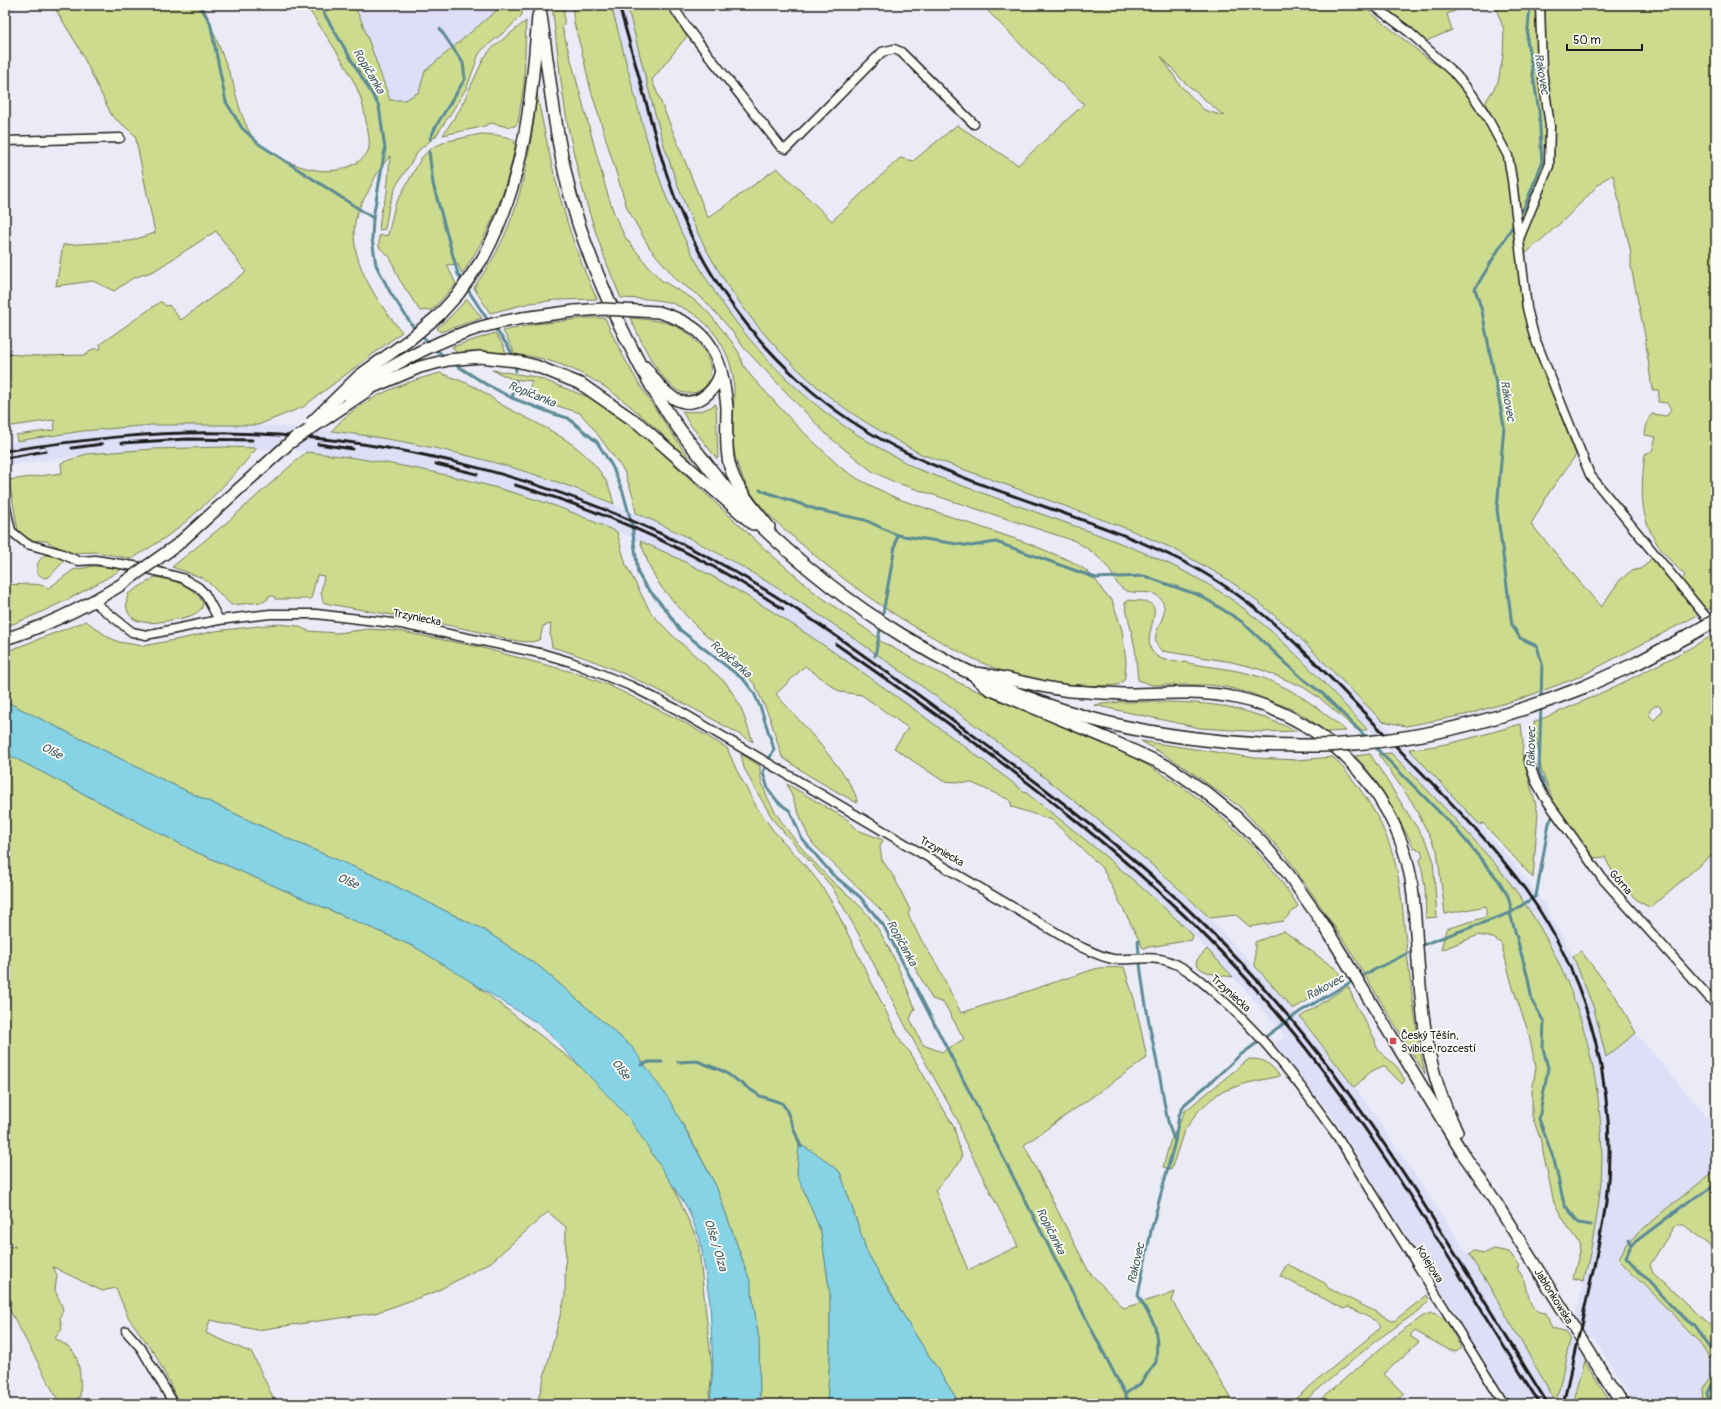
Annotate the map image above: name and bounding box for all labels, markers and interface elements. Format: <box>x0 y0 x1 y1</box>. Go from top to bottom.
scale bar <box>1567 26 1642 52</box>
text: 50 m <box>1573 33 1601 48</box>
water label: Ropičanka <box>349 46 389 98</box>
water label: Rakovec <box>1531 52 1553 97</box>
water label: Ropičanka <box>506 378 559 411</box>
water label: Rakovec <box>1497 379 1519 424</box>
street label: Trzyniecka <box>392 606 442 629</box>
water label: Ropičanka <box>707 637 756 682</box>
water label: Rakovec <box>1524 725 1539 768</box>
water label: Olše <box>39 740 66 764</box>
street label: Trzyniecka <box>917 834 966 869</box>
street label: Górna <box>1606 867 1635 897</box>
water label: Olše <box>335 870 362 893</box>
water label: Ropičanka <box>883 918 921 970</box>
water label: Rakovec <box>1303 971 1348 1004</box>
street label: Trzyniecka <box>1208 972 1253 1015</box>
place label: Český Těšín, Svibice, rozcestí <box>1401 1029 1476 1055</box>
marker: Český Těšín, Svibice, rozcestí <box>1388 1036 1398 1046</box>
water label: Olše <box>608 1056 634 1083</box>
water label: Ropičanka <box>1032 1205 1069 1258</box>
water label: Olše / Olza <box>701 1217 731 1274</box>
water label: Rakovec <box>1125 1240 1149 1285</box>
street label: Kolejowa <box>1413 1243 1446 1285</box>
street label: Jabłonkowska <box>1531 1266 1576 1326</box>

